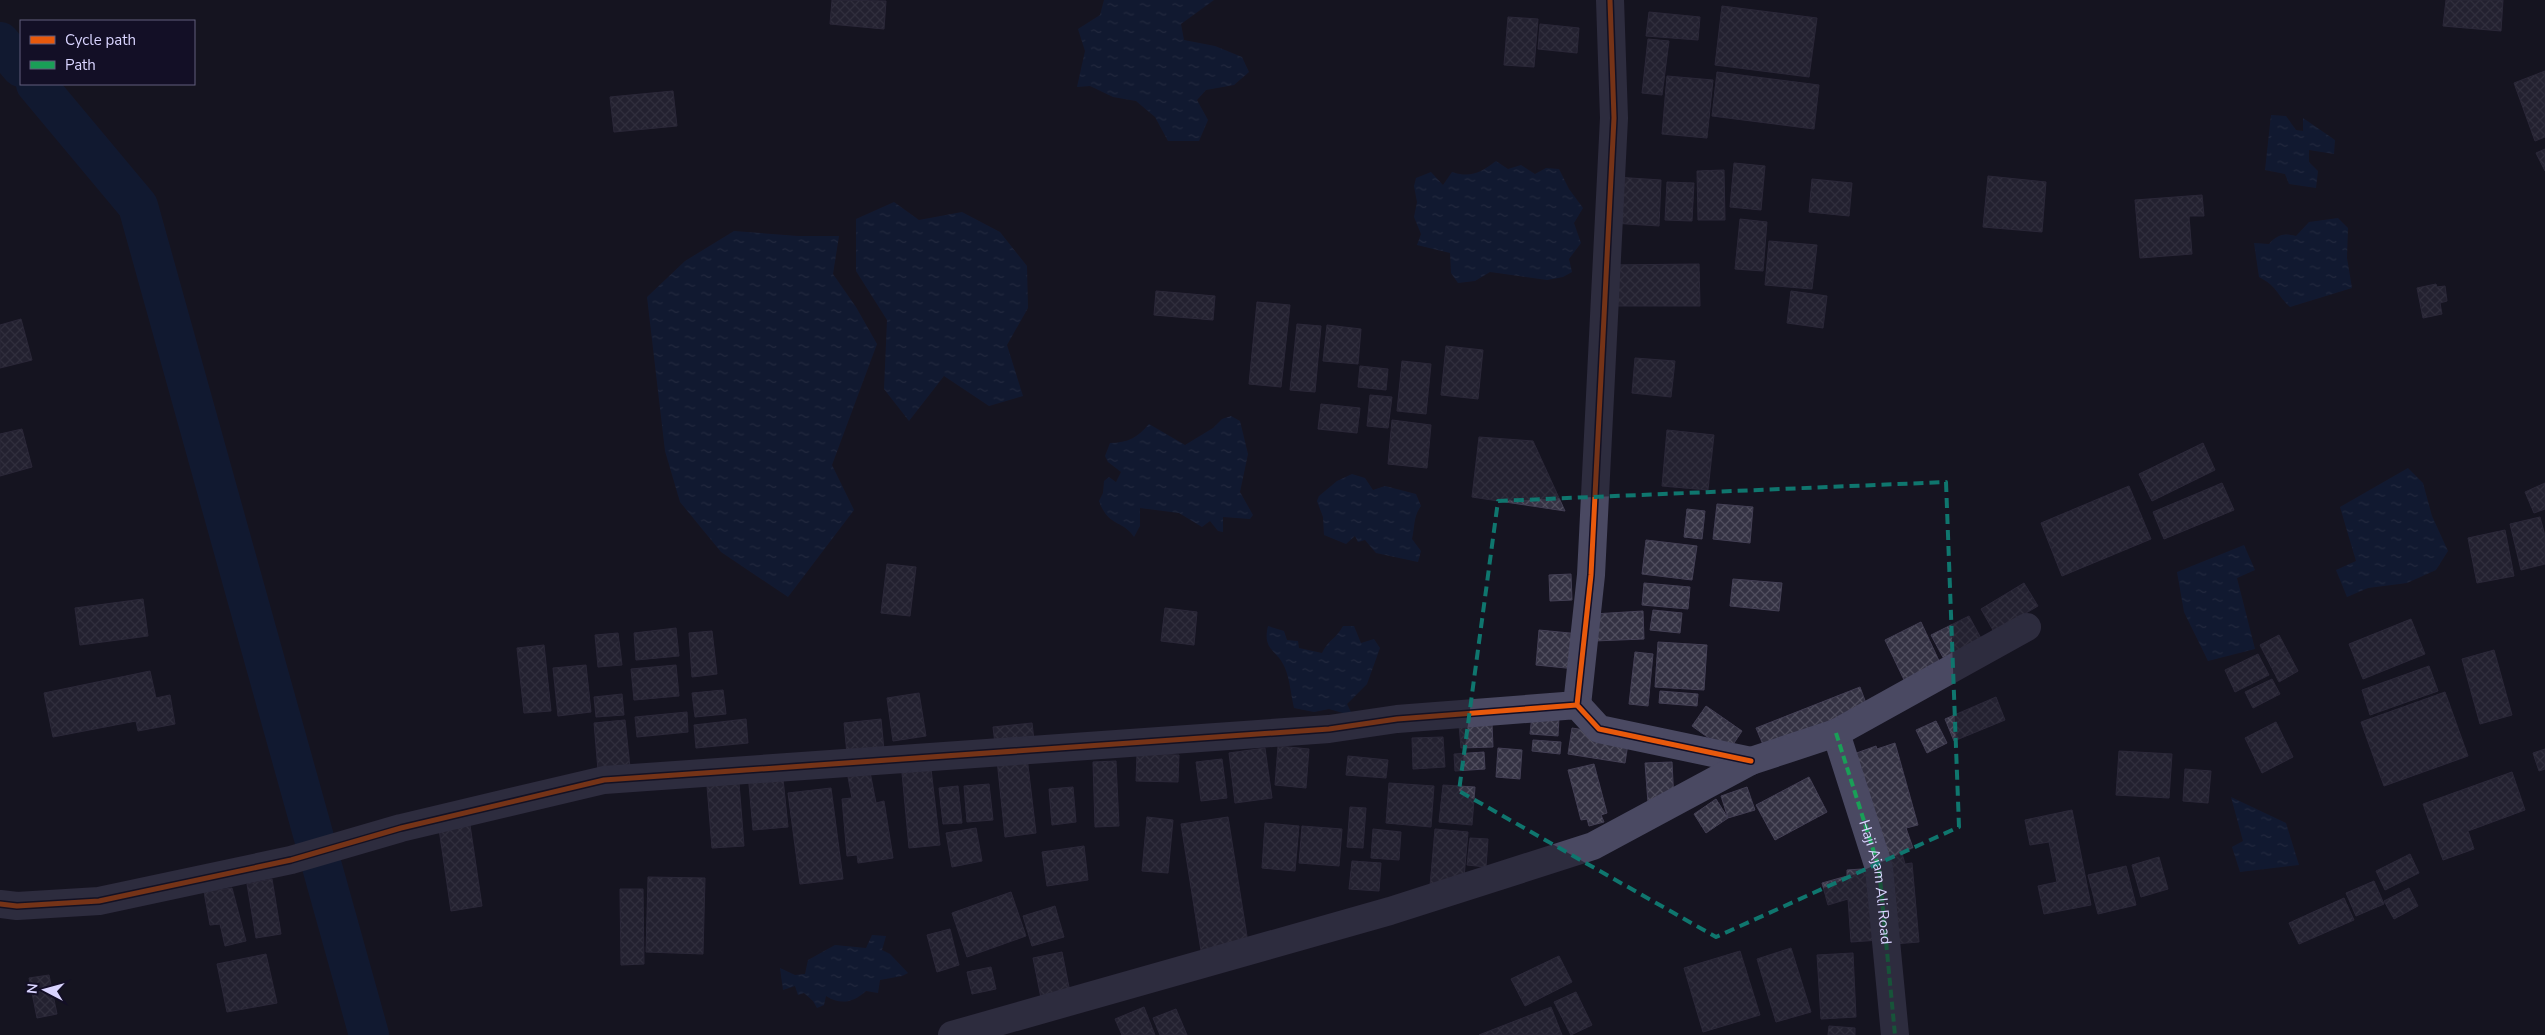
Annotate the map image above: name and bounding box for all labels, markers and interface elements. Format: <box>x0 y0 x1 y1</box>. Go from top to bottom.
legend <box>20 20 195 85</box>
text: Cycle path <box>65 30 136 50</box>
text: Path <box>65 55 96 75</box>
street label: Haji Ajam Ali Road <box>1854 817 1896 945</box>
north arrow <box>20 965 70 1015</box>
text: N <box>23 982 43 995</box>

